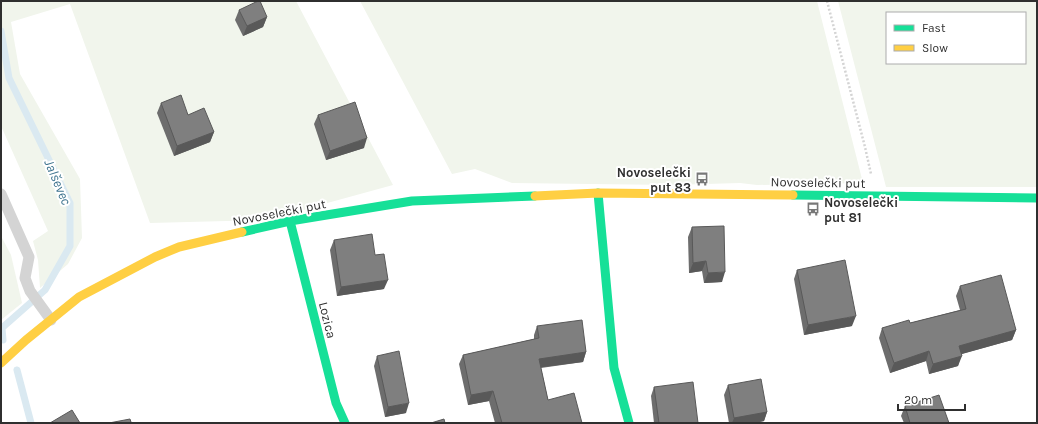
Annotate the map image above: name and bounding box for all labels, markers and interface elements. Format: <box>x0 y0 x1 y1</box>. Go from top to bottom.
legend <box>886 12 1026 64</box>
text: Fast <box>922 21 946 35</box>
text: Slow <box>922 41 948 55</box>
water label: Jalševec <box>40 157 75 208</box>
place label: Novoselečki put 83 <box>617 165 691 195</box>
bus stop icon: Novoselečki put 83 <box>694 171 710 187</box>
street label: Novoselečki put <box>770 174 866 191</box>
place label: Novoselečki put 81 <box>824 195 898 225</box>
street label: Novoselečki put <box>231 196 327 229</box>
bus stop icon: Novoselečki put 81 <box>805 201 821 217</box>
street label: Lozica <box>316 300 339 340</box>
scale bar <box>898 386 965 412</box>
text: 20 m <box>904 393 932 407</box>

